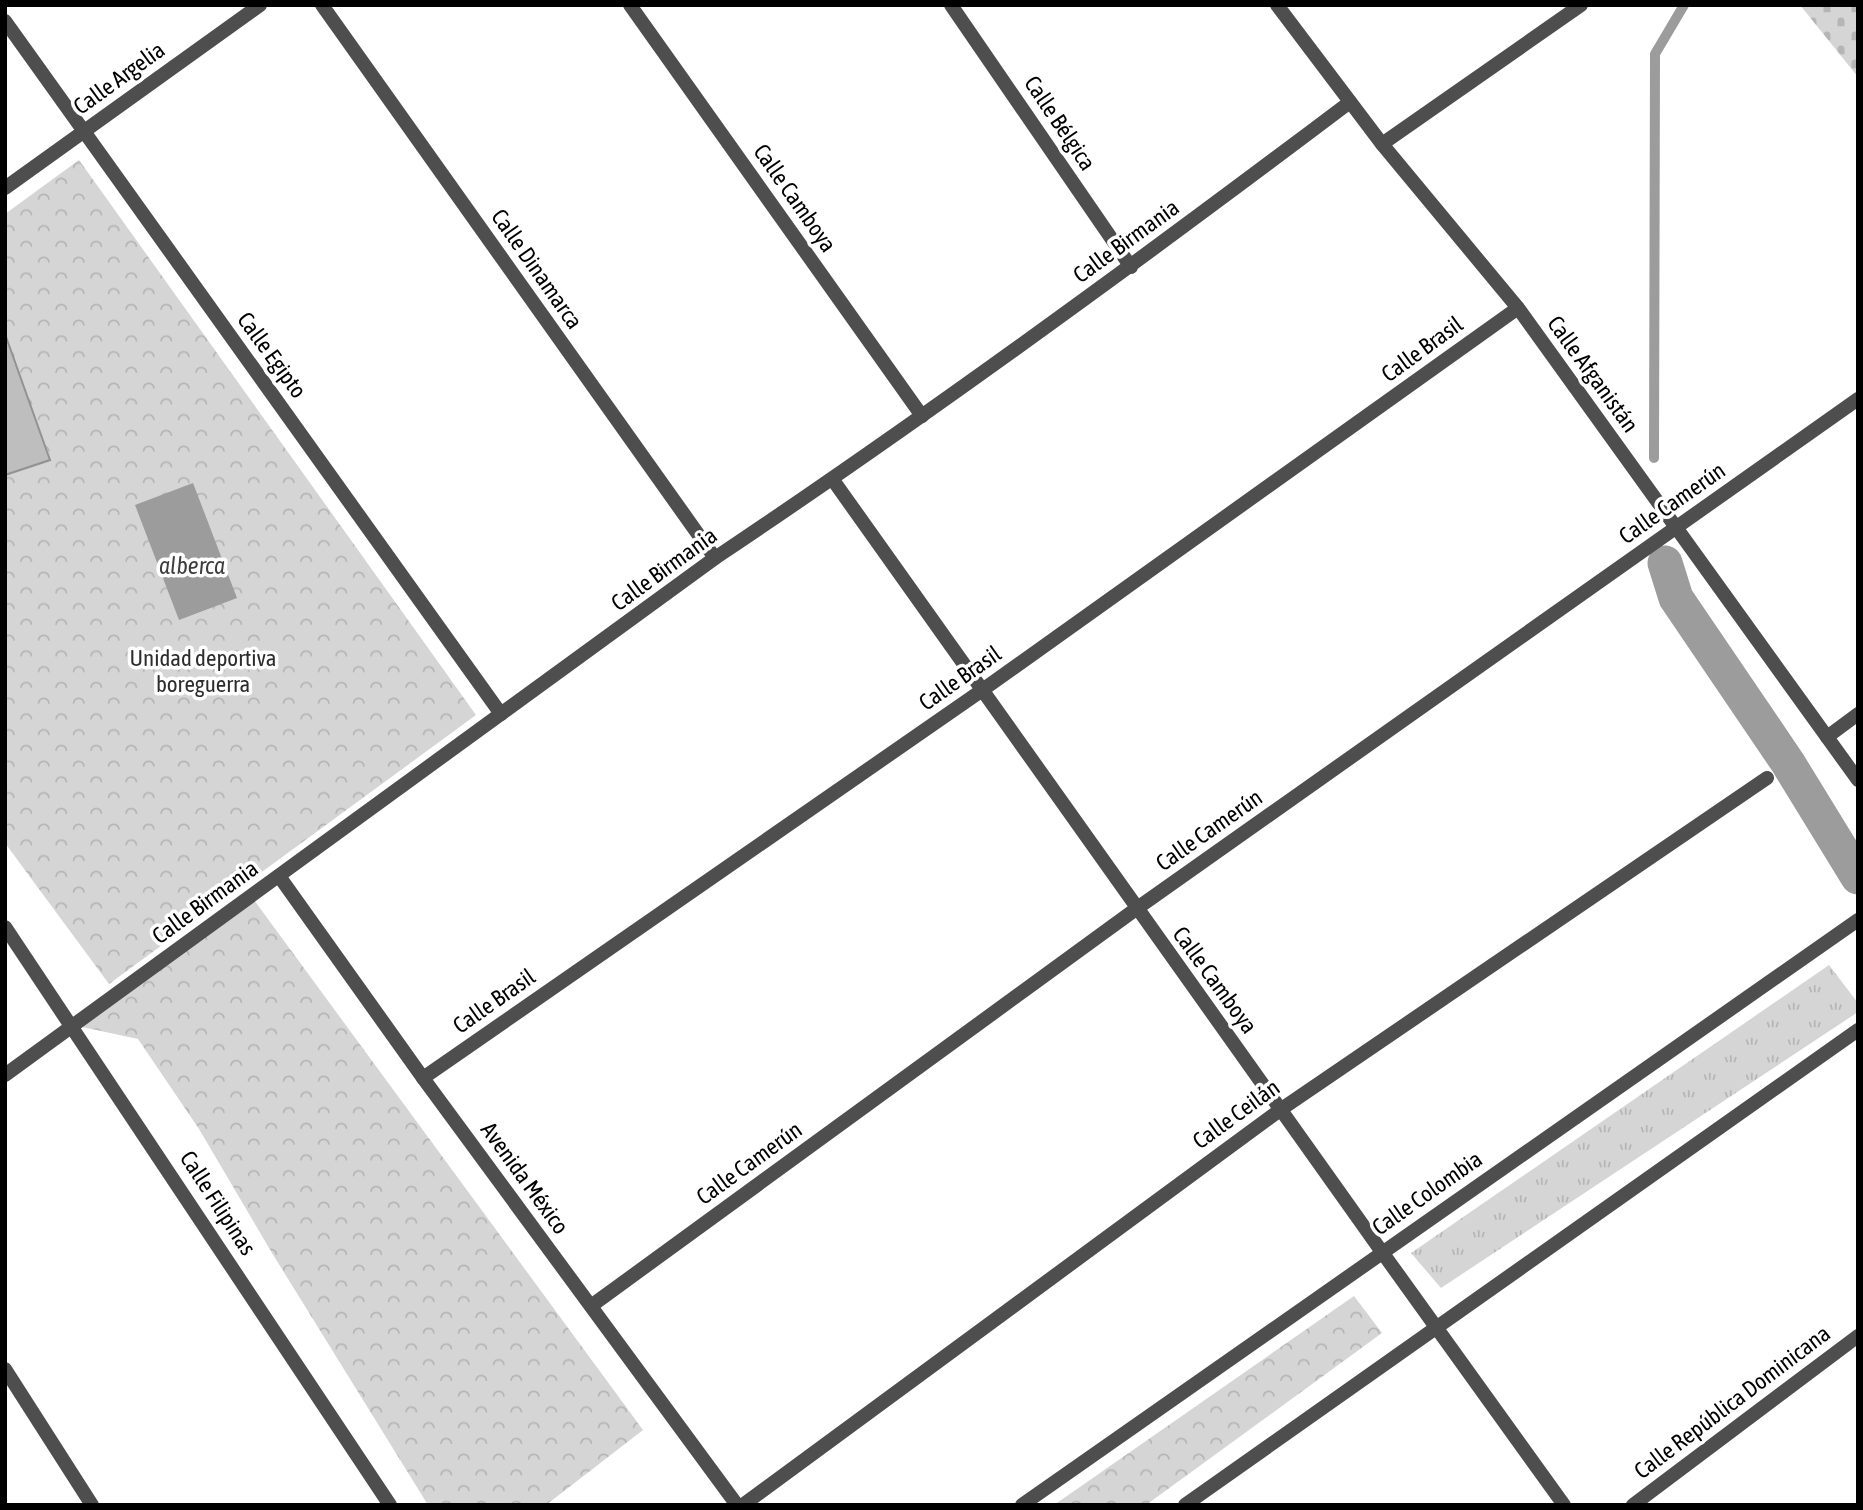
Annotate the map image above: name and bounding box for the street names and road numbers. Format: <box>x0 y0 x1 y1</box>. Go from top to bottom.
street label: Calle Argelia <box>69 36 169 120</box>
street label: Calle Bélgica <box>1019 71 1101 175</box>
street label: Calle Camboya <box>748 139 842 257</box>
street label: Calle Birmania <box>1068 194 1184 288</box>
street label: Calle Dinamarca <box>486 204 588 334</box>
street label: Calle Egipto <box>232 307 312 403</box>
street label: Calle Brasil <box>1376 311 1468 387</box>
street label: Calle Afganistán <box>1542 311 1644 437</box>
street label: Calle Camerún <box>1614 457 1730 549</box>
street label: Calle Birmania <box>606 522 722 616</box>
street label: Calle Brasil <box>914 640 1006 716</box>
street label: Calle Camerún <box>1151 784 1267 876</box>
street label: Calle Birmania <box>147 855 263 949</box>
street label: Calle Camboya <box>1168 922 1262 1038</box>
street label: Calle Brasil <box>448 963 540 1039</box>
street label: Calle Ceilán <box>1188 1074 1284 1154</box>
street label: Calle Camerún <box>691 1116 807 1210</box>
street label: Avenida México <box>476 1117 574 1239</box>
street label: Calle Filipinas <box>175 1146 261 1260</box>
street label: Calle Colombia <box>1367 1146 1487 1240</box>
street label: Calle República Dominicana <box>1629 1320 1835 1484</box>

